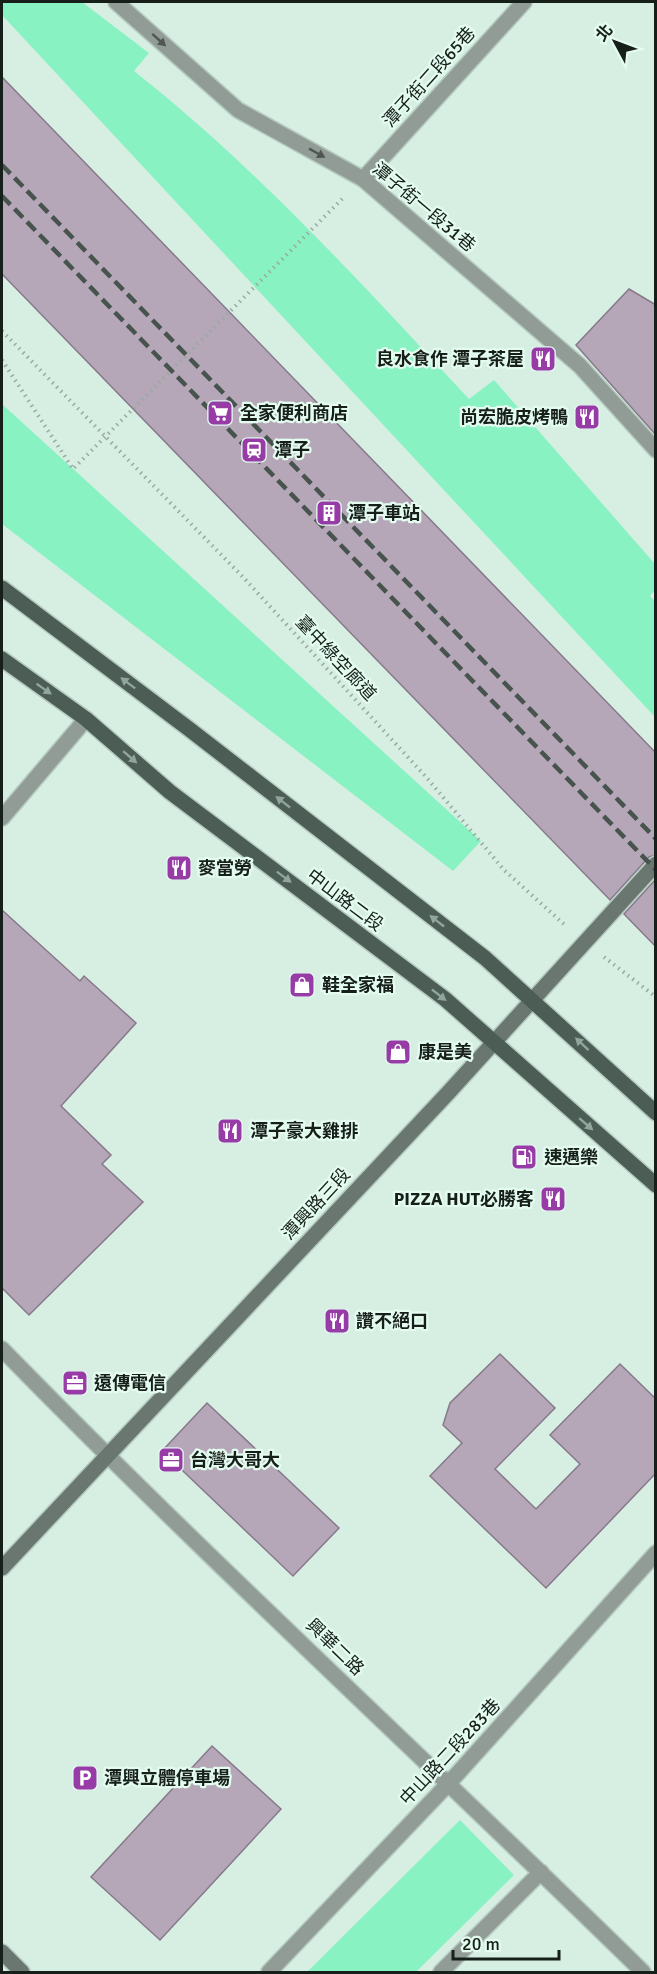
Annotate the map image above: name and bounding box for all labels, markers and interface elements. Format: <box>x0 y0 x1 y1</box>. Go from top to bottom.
north arrow <box>585 12 645 72</box>
text: 北 <box>592 20 617 45</box>
street label: 潭子街二段65巷 <box>378 22 480 132</box>
one-way arrow <box>152 33 167 47</box>
one-way arrow <box>309 148 326 158</box>
street label: 潭子街一段31巷 <box>368 158 480 256</box>
restaurant icon: 良水食作 潭子茶屋 <box>528 344 558 374</box>
place label: 良水食作 潭子茶屋 <box>376 348 524 370</box>
supermarket icon: 全家便利商店 <box>205 398 235 428</box>
place label: 全家便利商店 <box>240 402 348 424</box>
restaurant icon: 尚宏脆皮烤鴨 <box>572 402 602 432</box>
place label: 尚宏脆皮烤鴨 <box>460 406 568 428</box>
station icon: 潭子 <box>239 435 269 465</box>
place label: 潭子 <box>274 439 310 461</box>
building icon: 潭子車站 <box>314 498 344 528</box>
place label: 潭子車站 <box>348 502 420 524</box>
street label: 臺中綠空廊道 <box>291 611 381 705</box>
one-way arrow <box>121 678 136 690</box>
one-way arrow <box>35 683 51 695</box>
one-way arrow <box>122 750 137 763</box>
one-way arrow <box>275 795 291 808</box>
restaurant icon: 麥當勞 <box>164 853 194 883</box>
place label: 麥當勞 <box>198 857 252 879</box>
street label: 中山路二段 <box>302 864 388 936</box>
one-way arrow <box>276 871 291 883</box>
one-way arrow <box>430 916 445 928</box>
shop icon: 鞋全家福 <box>287 970 317 1000</box>
place label: 鞋全家福 <box>322 974 394 996</box>
one-way arrow <box>431 989 447 1001</box>
shop icon: 康是美 <box>383 1037 413 1067</box>
one-way arrow <box>575 1038 590 1051</box>
place label: 康是美 <box>418 1041 472 1063</box>
restaurant icon: 潭子豪大雞排 <box>215 1116 245 1146</box>
one-way arrow <box>578 1117 594 1130</box>
place label: 潭子豪大雞排 <box>250 1120 358 1142</box>
fuel station icon: 速邁樂 <box>509 1142 539 1172</box>
place label: 速邁樂 <box>544 1146 598 1168</box>
street label: 潭興路三段 <box>277 1164 355 1244</box>
restaurant icon: PIZZA HUT必勝客 <box>538 1184 568 1214</box>
place label: PIZZA HUT必勝客 <box>394 1188 534 1210</box>
restaurant icon: 讚不絕口 <box>322 1306 352 1336</box>
place label: 讚不絕口 <box>356 1310 428 1332</box>
office icon: 遠傳電信 <box>60 1368 90 1398</box>
place label: 遠傳電信 <box>94 1372 166 1394</box>
office icon: 台灣大哥大 <box>156 1445 186 1475</box>
place label: 台灣大哥大 <box>190 1449 280 1471</box>
street label: 興華二路 <box>301 1614 369 1680</box>
street label: 中山路二段283巷 <box>395 1694 505 1810</box>
parking icon: 潭興立體停車場 <box>70 1763 100 1793</box>
place label: 潭興立體停車場 <box>104 1767 230 1789</box>
scale bar <box>453 1923 560 1961</box>
text: 20 m <box>462 1933 500 1955</box>

